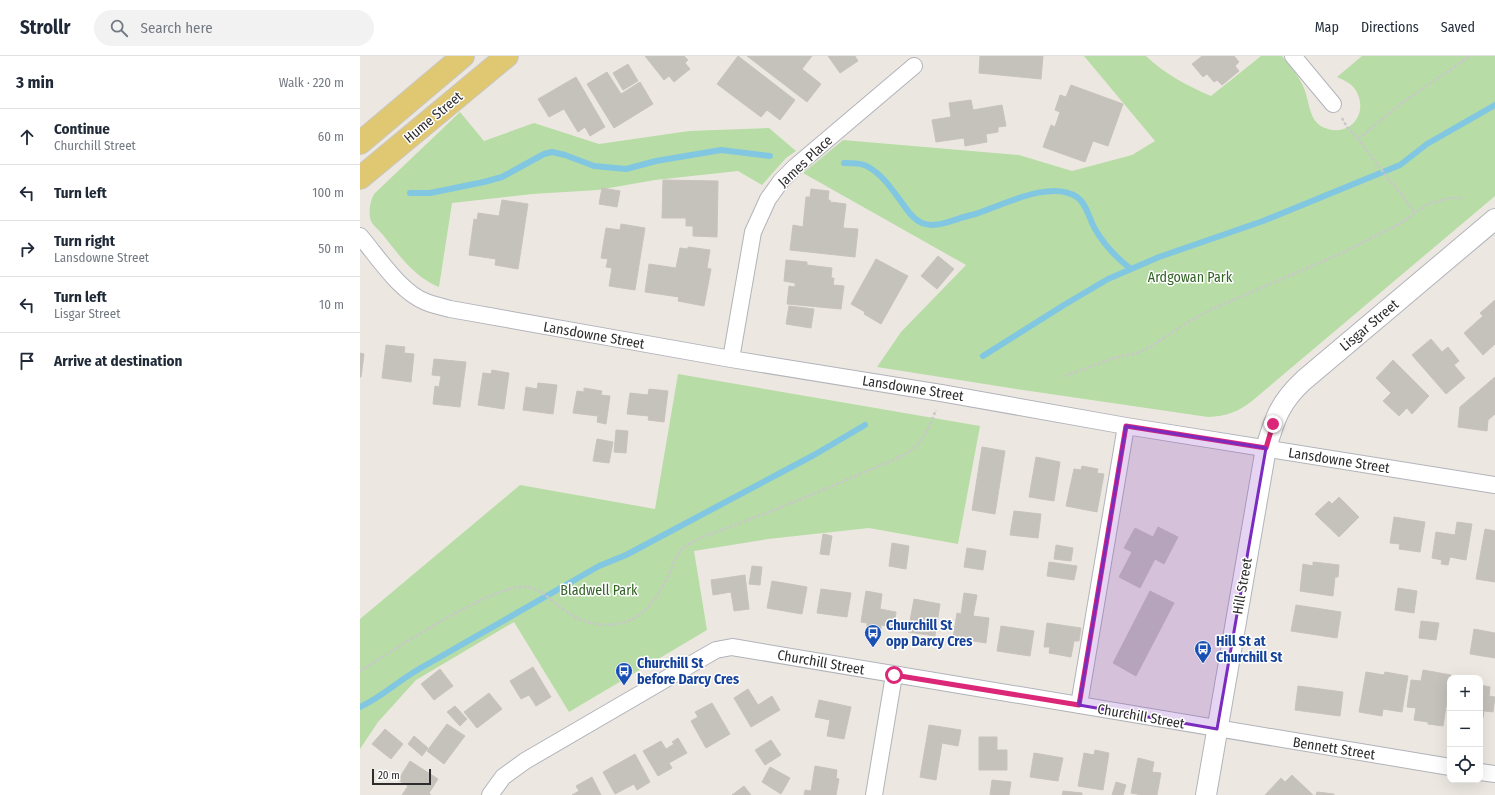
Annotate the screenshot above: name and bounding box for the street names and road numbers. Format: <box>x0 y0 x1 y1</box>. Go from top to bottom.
street label: Hume Street <box>401 88 466 147</box>
street label: James Place <box>775 132 836 191</box>
street label: Lisgar Street <box>1336 296 1402 355</box>
street label: Lansdowne Street <box>542 318 646 353</box>
street label: Lansdowne Street <box>861 372 965 405</box>
street label: Lansdowne Street <box>1287 444 1391 477</box>
street label: Hill Street <box>1229 556 1256 616</box>
street label: Churchill Street <box>776 646 866 679</box>
street label: Churchill Street <box>1096 700 1186 733</box>
street label: Bennett Street <box>1292 734 1377 763</box>

